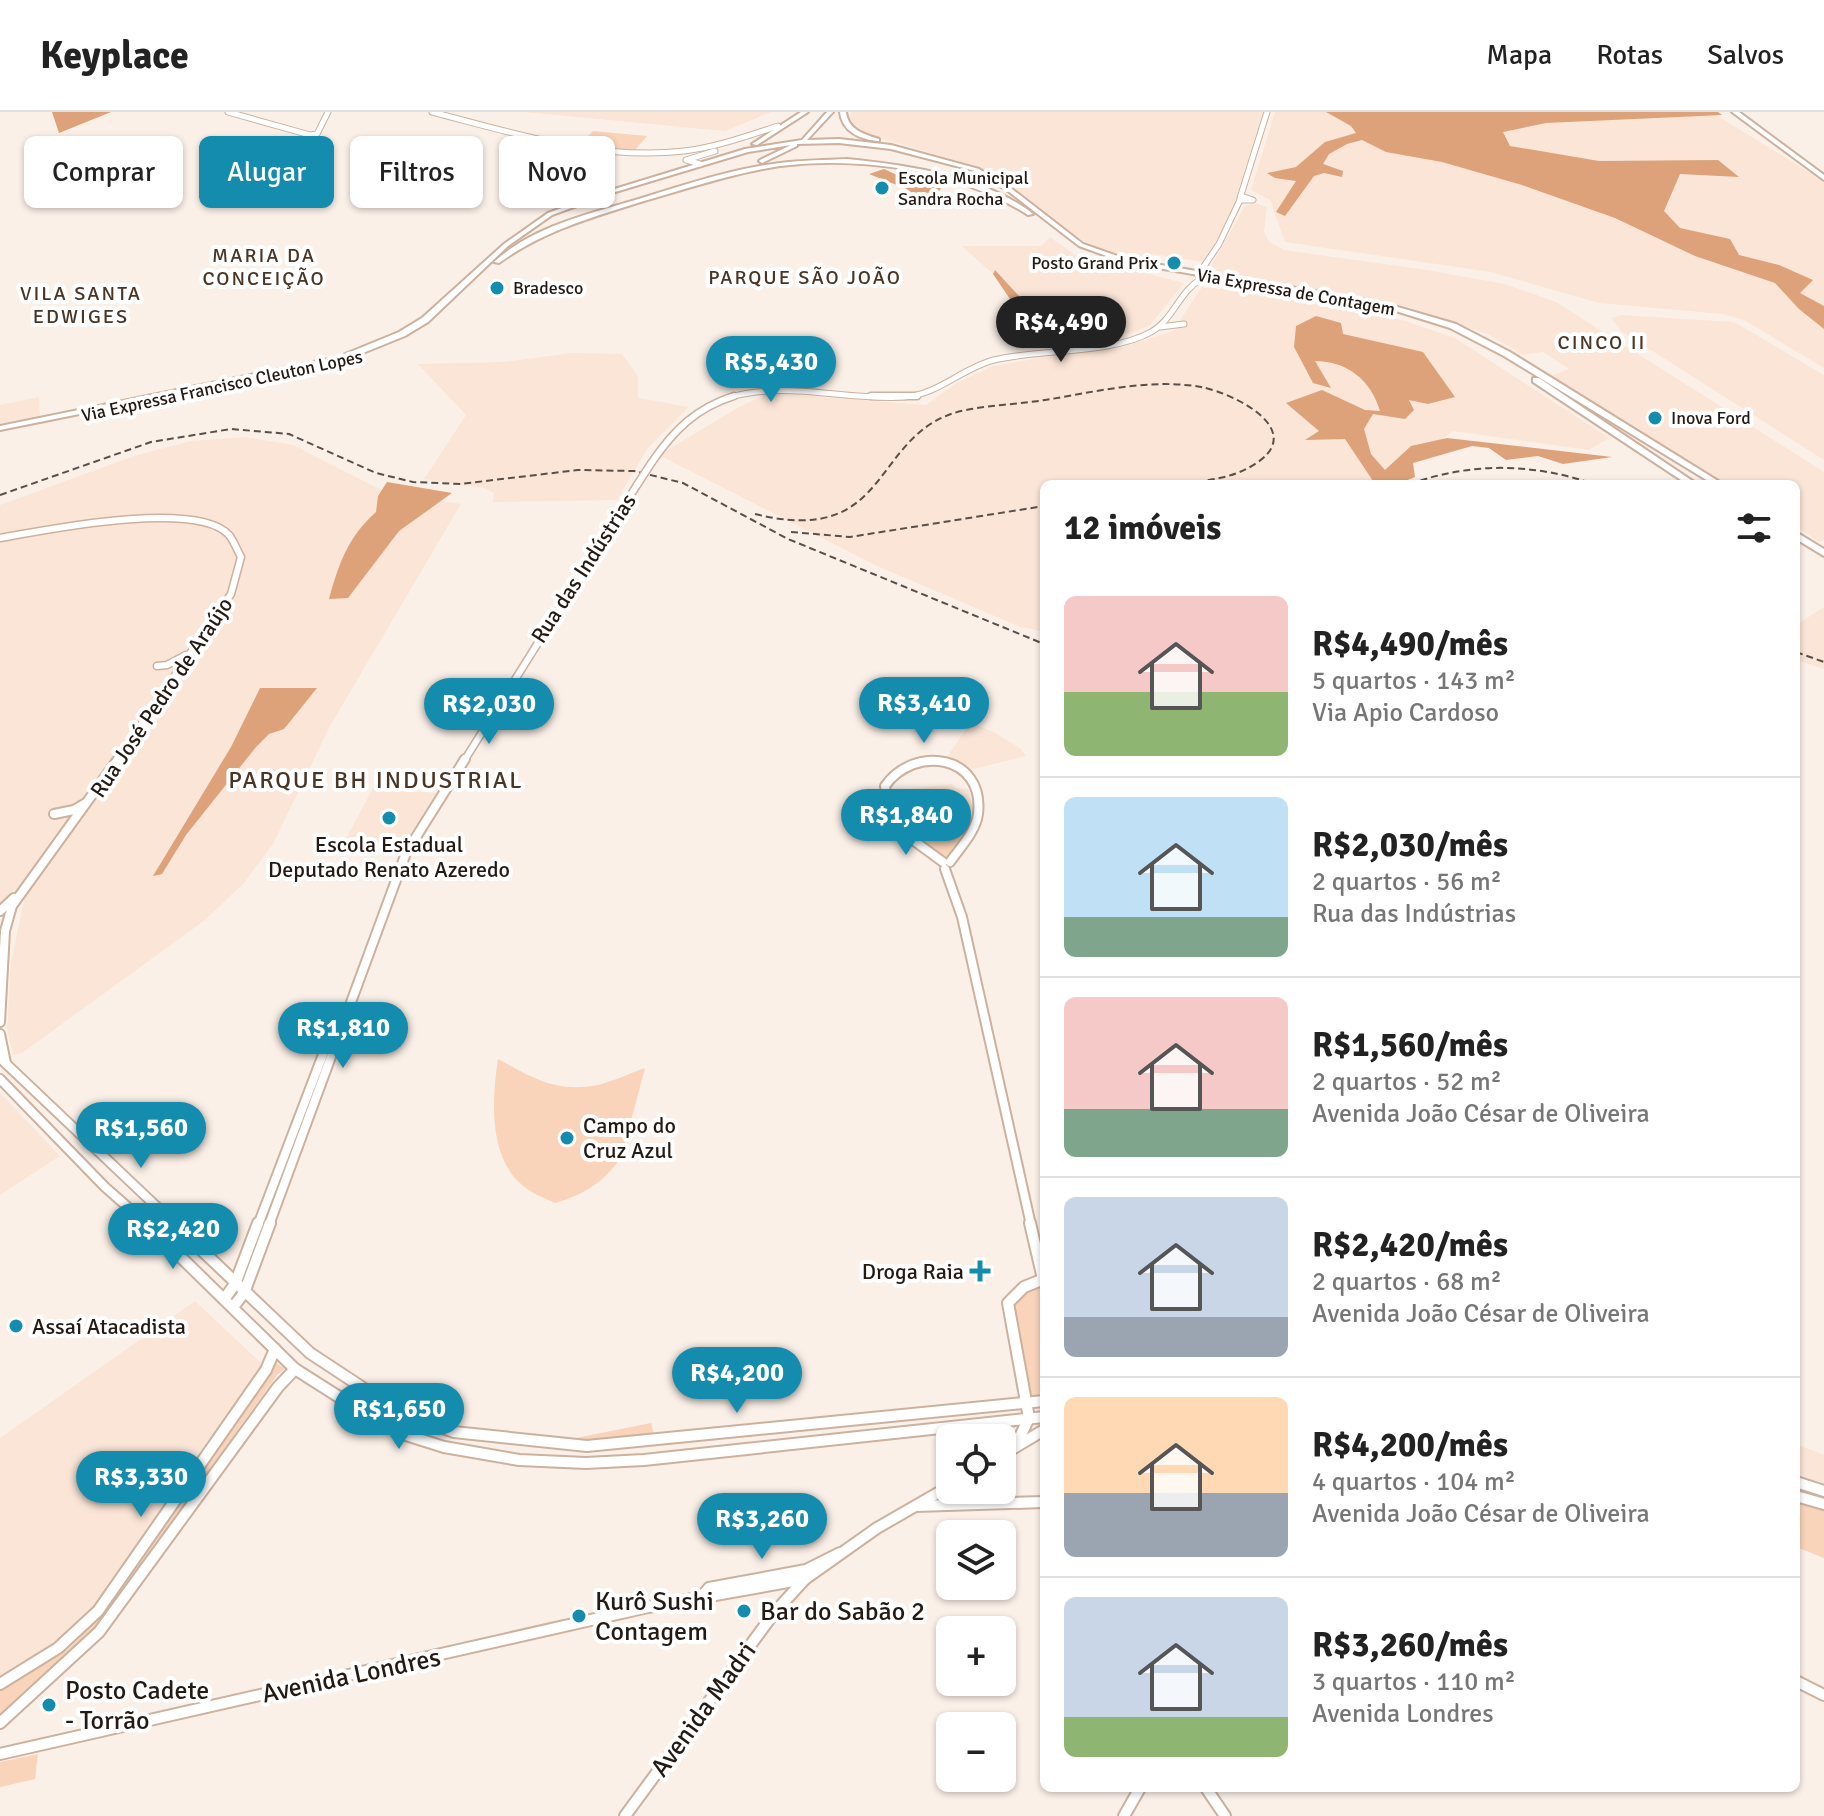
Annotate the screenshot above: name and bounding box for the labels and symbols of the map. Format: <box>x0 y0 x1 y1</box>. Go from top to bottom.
place label: Escola Municipal Sandra Rocha <box>898 167 1029 210</box>
marker: Escola Municipal Sandra Rocha <box>873 179 891 197</box>
district label: MARIA DA CONCEIÇÃO <box>202 243 326 291</box>
place label: Posto Grand Prix <box>1031 252 1159 274</box>
marker: Posto Grand Prix <box>1165 254 1183 272</box>
street label: Via Expressa de Contagem <box>1195 264 1397 320</box>
district label: PARQUE SÃO JOÃO <box>708 265 902 290</box>
place label: Bradesco <box>513 277 583 299</box>
marker: Bradesco <box>488 279 506 297</box>
district label: VILA SANTA EDWIGES <box>20 281 142 329</box>
pin: R$4,490 <box>987 296 1135 364</box>
district label: CINCO II <box>1558 330 1646 355</box>
pin: R$5,430 <box>697 336 845 404</box>
street label: Via Expressa Francisco Cleuton Lopes <box>79 345 365 427</box>
place label: Inova Ford <box>1671 407 1751 429</box>
marker: Inova Ford <box>1646 409 1664 427</box>
street label: Rua das Indústrias <box>525 488 642 648</box>
street label: Rua José Pedro de Araújo <box>84 592 238 802</box>
pin: R$3,410 <box>850 677 998 745</box>
pin: R$2,030 <box>415 678 563 746</box>
district label: PARQUE BH INDUSTRIAL <box>228 765 524 795</box>
pin: R$1,840 <box>832 789 980 857</box>
marker: Escola Estadual Deputado Renato Azeredo <box>380 809 398 827</box>
place label: Escola Estadual Deputado Renato Azeredo <box>268 831 510 883</box>
pin: R$1,810 <box>269 1002 417 1070</box>
pin: R$1,560 <box>67 1102 215 1170</box>
place label: Campo do Cruz Azul <box>583 1112 676 1164</box>
marker: Campo do Cruz Azul <box>558 1129 576 1147</box>
pin: R$2,420 <box>99 1203 247 1271</box>
place label: Droga Raia <box>862 1258 964 1285</box>
marker: Droga Raia <box>971 1262 989 1280</box>
place label: Assaí Atacadista <box>32 1313 186 1340</box>
marker: Assaí Atacadista <box>7 1317 25 1335</box>
pin: R$4,200 <box>663 1347 811 1415</box>
pin: R$1,650 <box>325 1383 473 1451</box>
pin: R$3,330 <box>67 1451 215 1519</box>
pin: R$3,260 <box>688 1493 836 1561</box>
place label: Kurô Sushi Contagem <box>595 1586 714 1648</box>
place label: Bar do Sabão 2 <box>760 1596 925 1628</box>
marker: Bar do Sabão 2 <box>735 1602 753 1620</box>
marker: Kurô Sushi Contagem <box>570 1607 588 1625</box>
street label: Avenida Madri <box>644 1636 763 1783</box>
street label: Avenida Londres <box>259 1641 443 1711</box>
place label: Posto Cadete - Torrão <box>65 1675 209 1737</box>
marker: Posto Cadete - Torrão <box>40 1696 58 1714</box>

